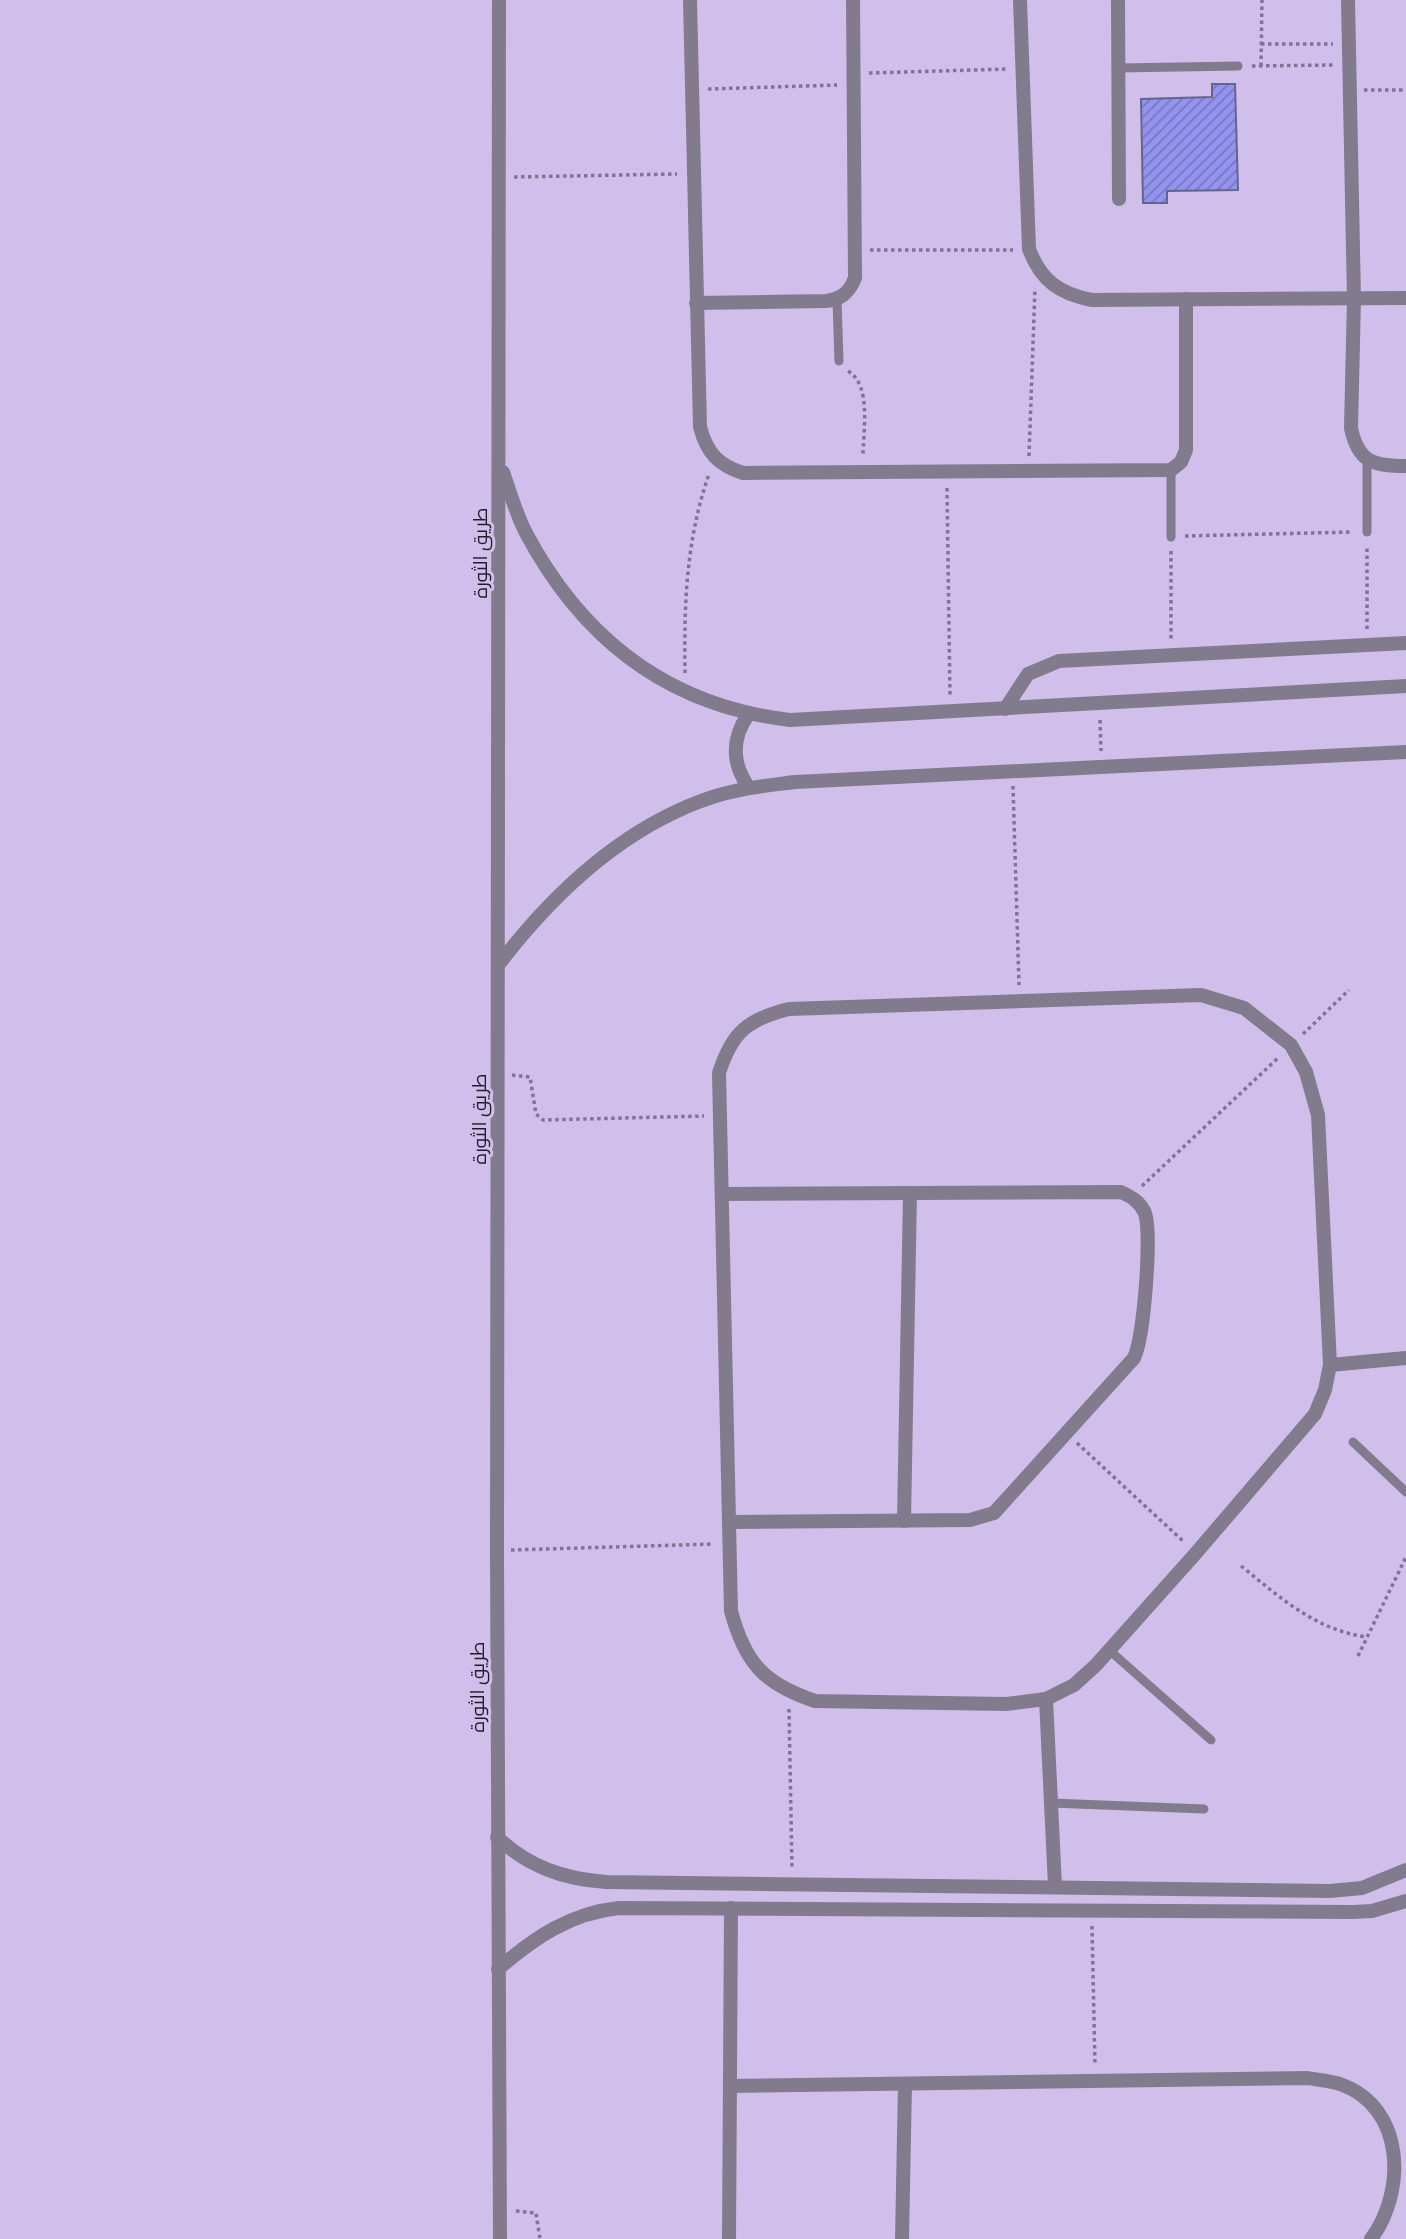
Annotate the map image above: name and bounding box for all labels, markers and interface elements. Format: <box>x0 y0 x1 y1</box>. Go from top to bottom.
street label: طريق الثورة <box>469 508 493 598</box>
street label: طريق الثورة <box>468 1074 492 1164</box>
street label: طريق الثورة <box>466 1642 490 1732</box>

